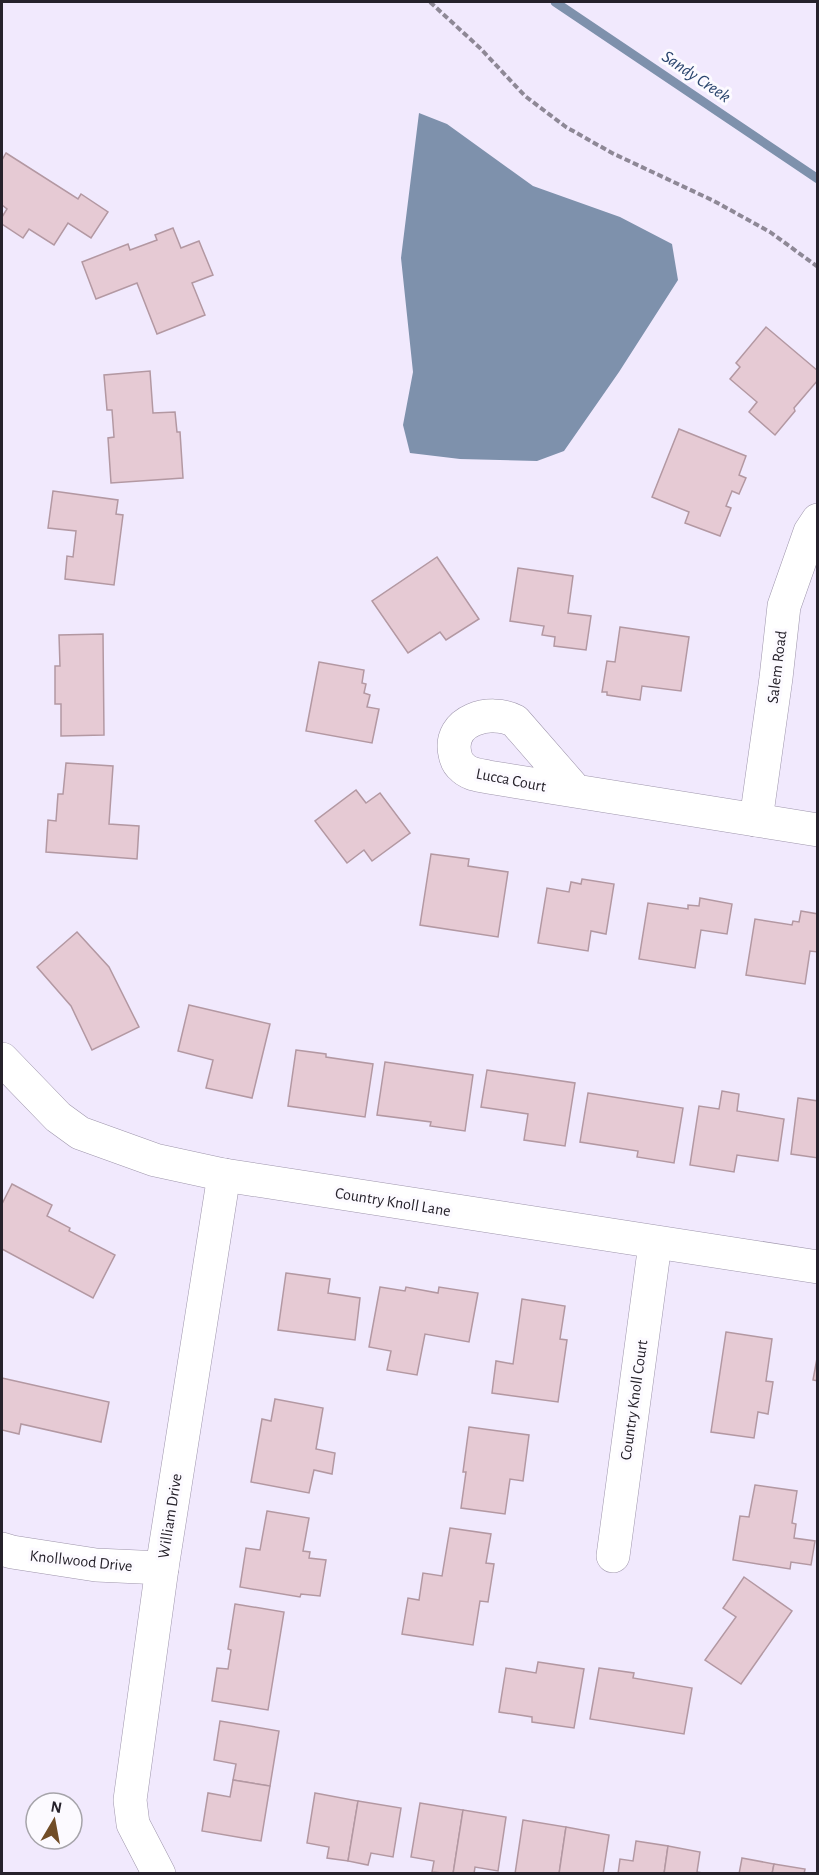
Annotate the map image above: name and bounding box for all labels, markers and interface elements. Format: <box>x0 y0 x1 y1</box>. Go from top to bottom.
water label: Sandy Creek <box>658 48 734 106</box>
street label: Salem Road <box>765 630 789 704</box>
street label: Lucca Court <box>475 765 547 795</box>
street label: Country Knoll Lane <box>334 1185 452 1220</box>
street label: Country Knoll Court <box>618 1339 651 1461</box>
street label: William Drive <box>155 1472 185 1560</box>
street label: Knollwood Drive <box>29 1548 133 1574</box>
north arrow <box>24 1791 84 1851</box>
text: N <box>50 1798 63 1816</box>

